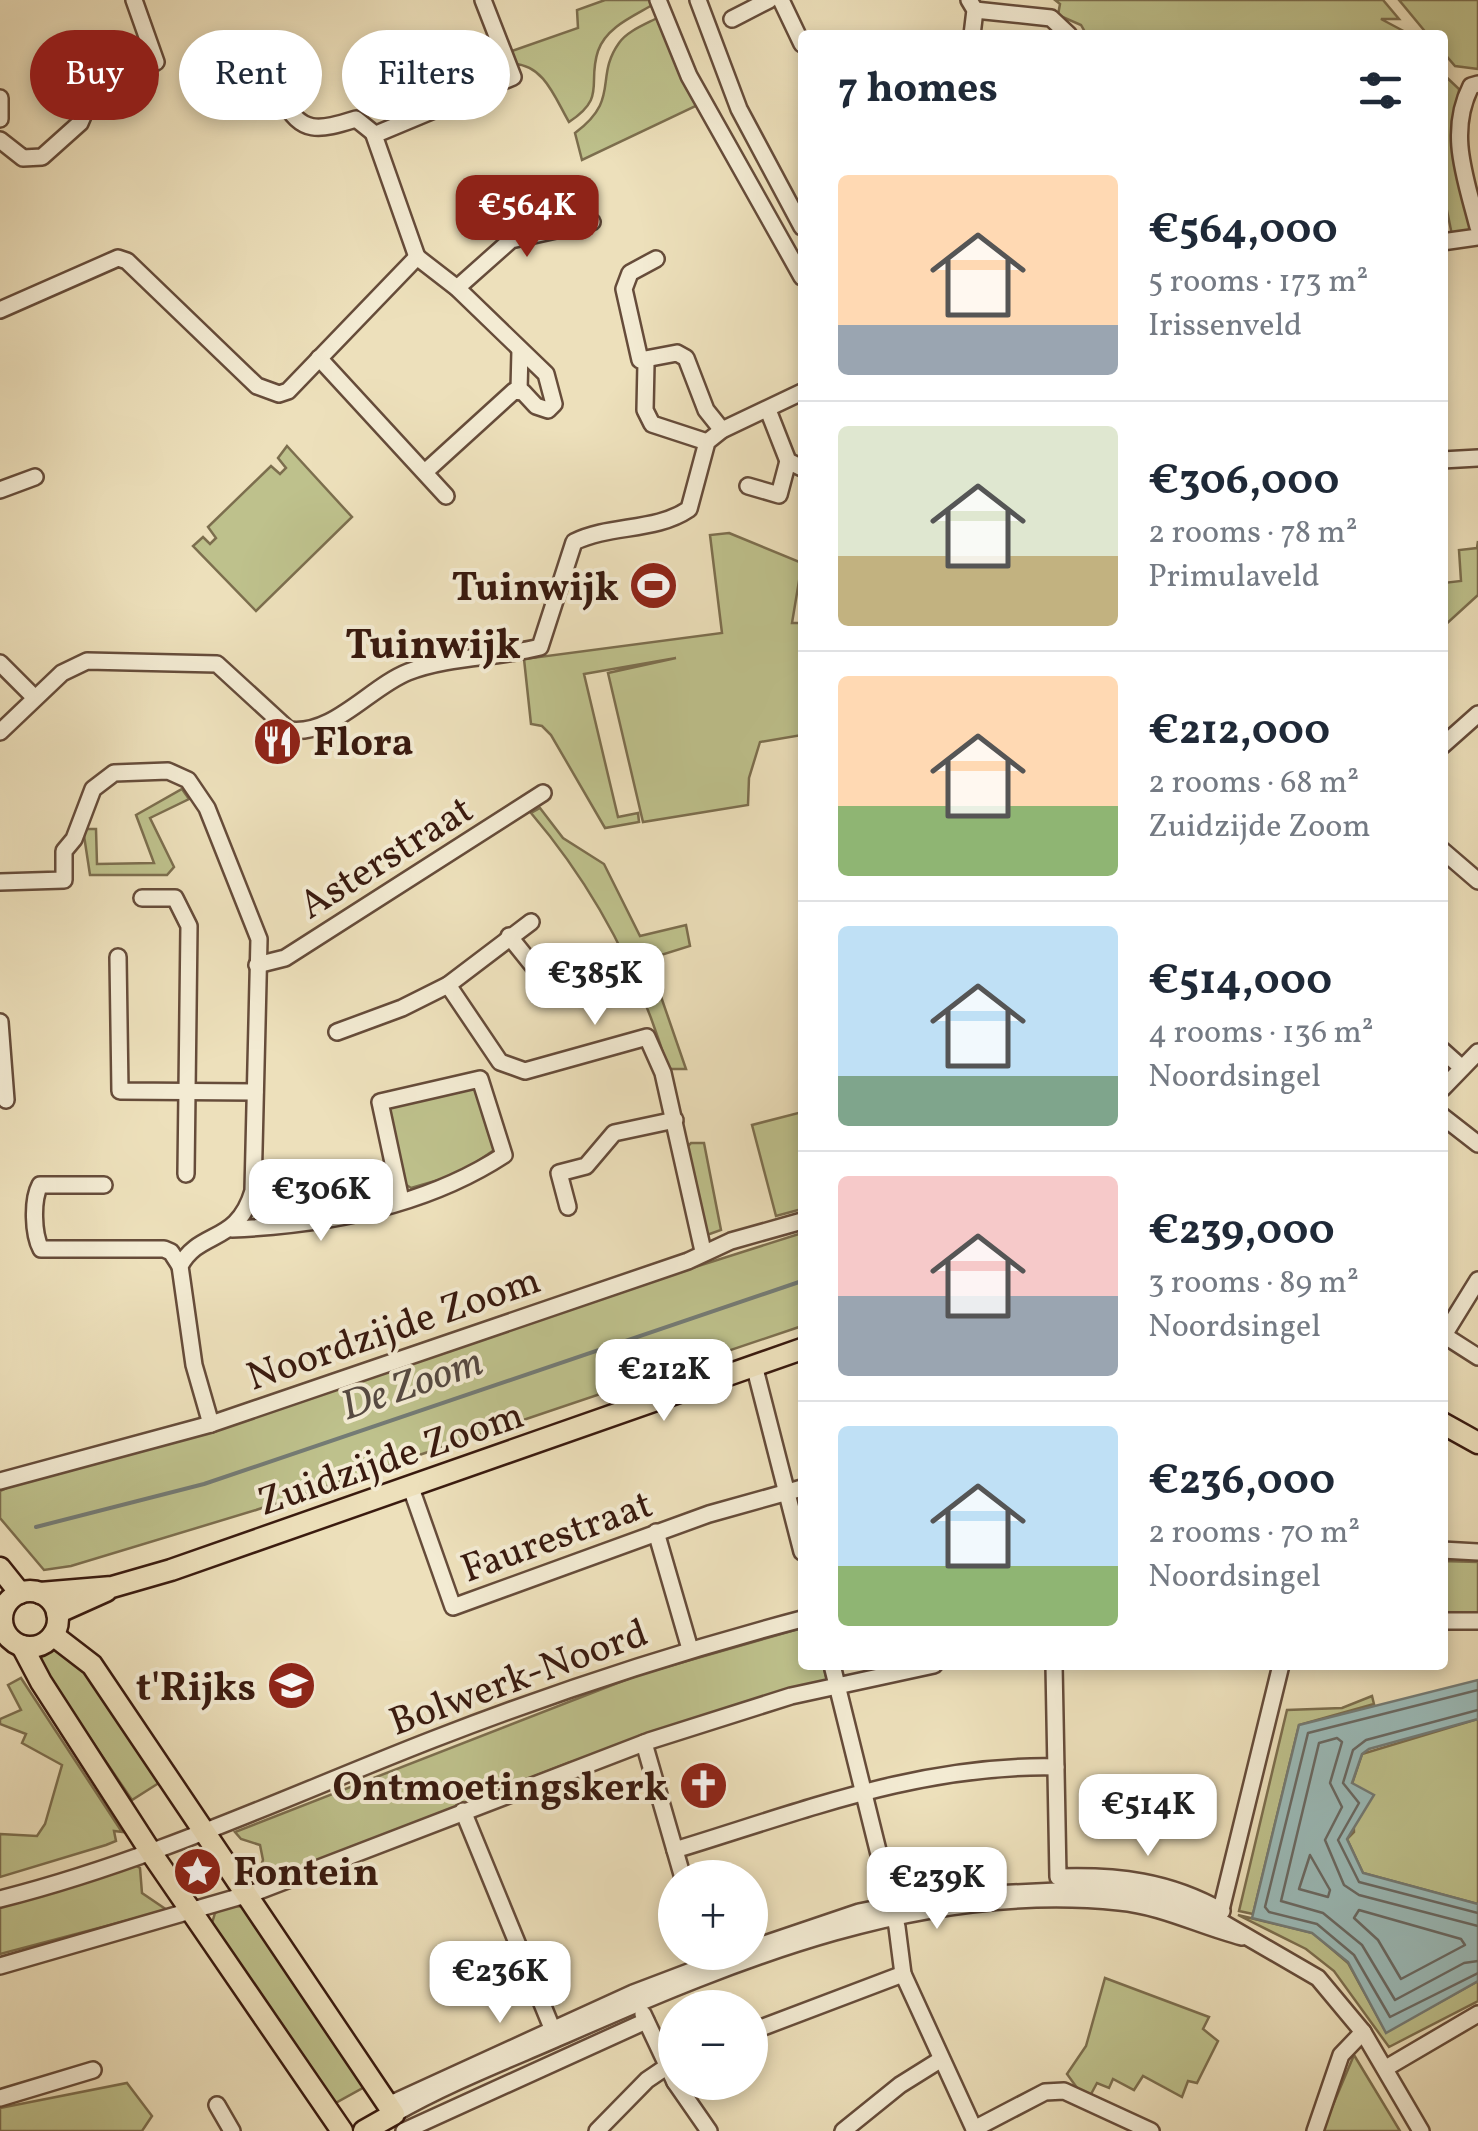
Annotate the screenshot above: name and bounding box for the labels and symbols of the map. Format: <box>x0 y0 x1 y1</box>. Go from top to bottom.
pin: €564K <box>457 175 597 260</box>
sports icon: Tuinwijk <box>628 560 680 612</box>
place label: Tuinwijk <box>452 562 619 618</box>
district label: Tuinwijk <box>345 618 521 677</box>
restaurant icon: Flora <box>252 715 304 767</box>
place label: Flora <box>313 717 414 773</box>
street label: Asterstraat <box>289 784 485 935</box>
pin: €385K <box>525 943 665 1028</box>
pin: €306K <box>251 1159 391 1244</box>
street label: Noordzijde Zoom <box>240 1254 549 1407</box>
water label: De Zoom <box>333 1334 492 1438</box>
pin: €212K <box>594 1339 734 1424</box>
street label: Zuidzijde Zoom <box>251 1389 532 1533</box>
street label: Faurestraat <box>454 1478 661 1599</box>
street label: Bolwerk-Noord <box>382 1607 656 1752</box>
school or university icon: t'Rijks <box>265 1660 317 1712</box>
place label: t'Rijks <box>136 1662 256 1718</box>
church icon: Ontmoetingskerk <box>677 1760 729 1812</box>
place label: Ontmoetingskerk <box>332 1762 668 1818</box>
pin: €514K <box>1078 1774 1218 1859</box>
place icon: Fontein <box>172 1845 224 1897</box>
place label: Fontein <box>233 1847 379 1903</box>
pin: €239K <box>867 1847 1007 1932</box>
pin: €236K <box>430 1941 570 2026</box>

